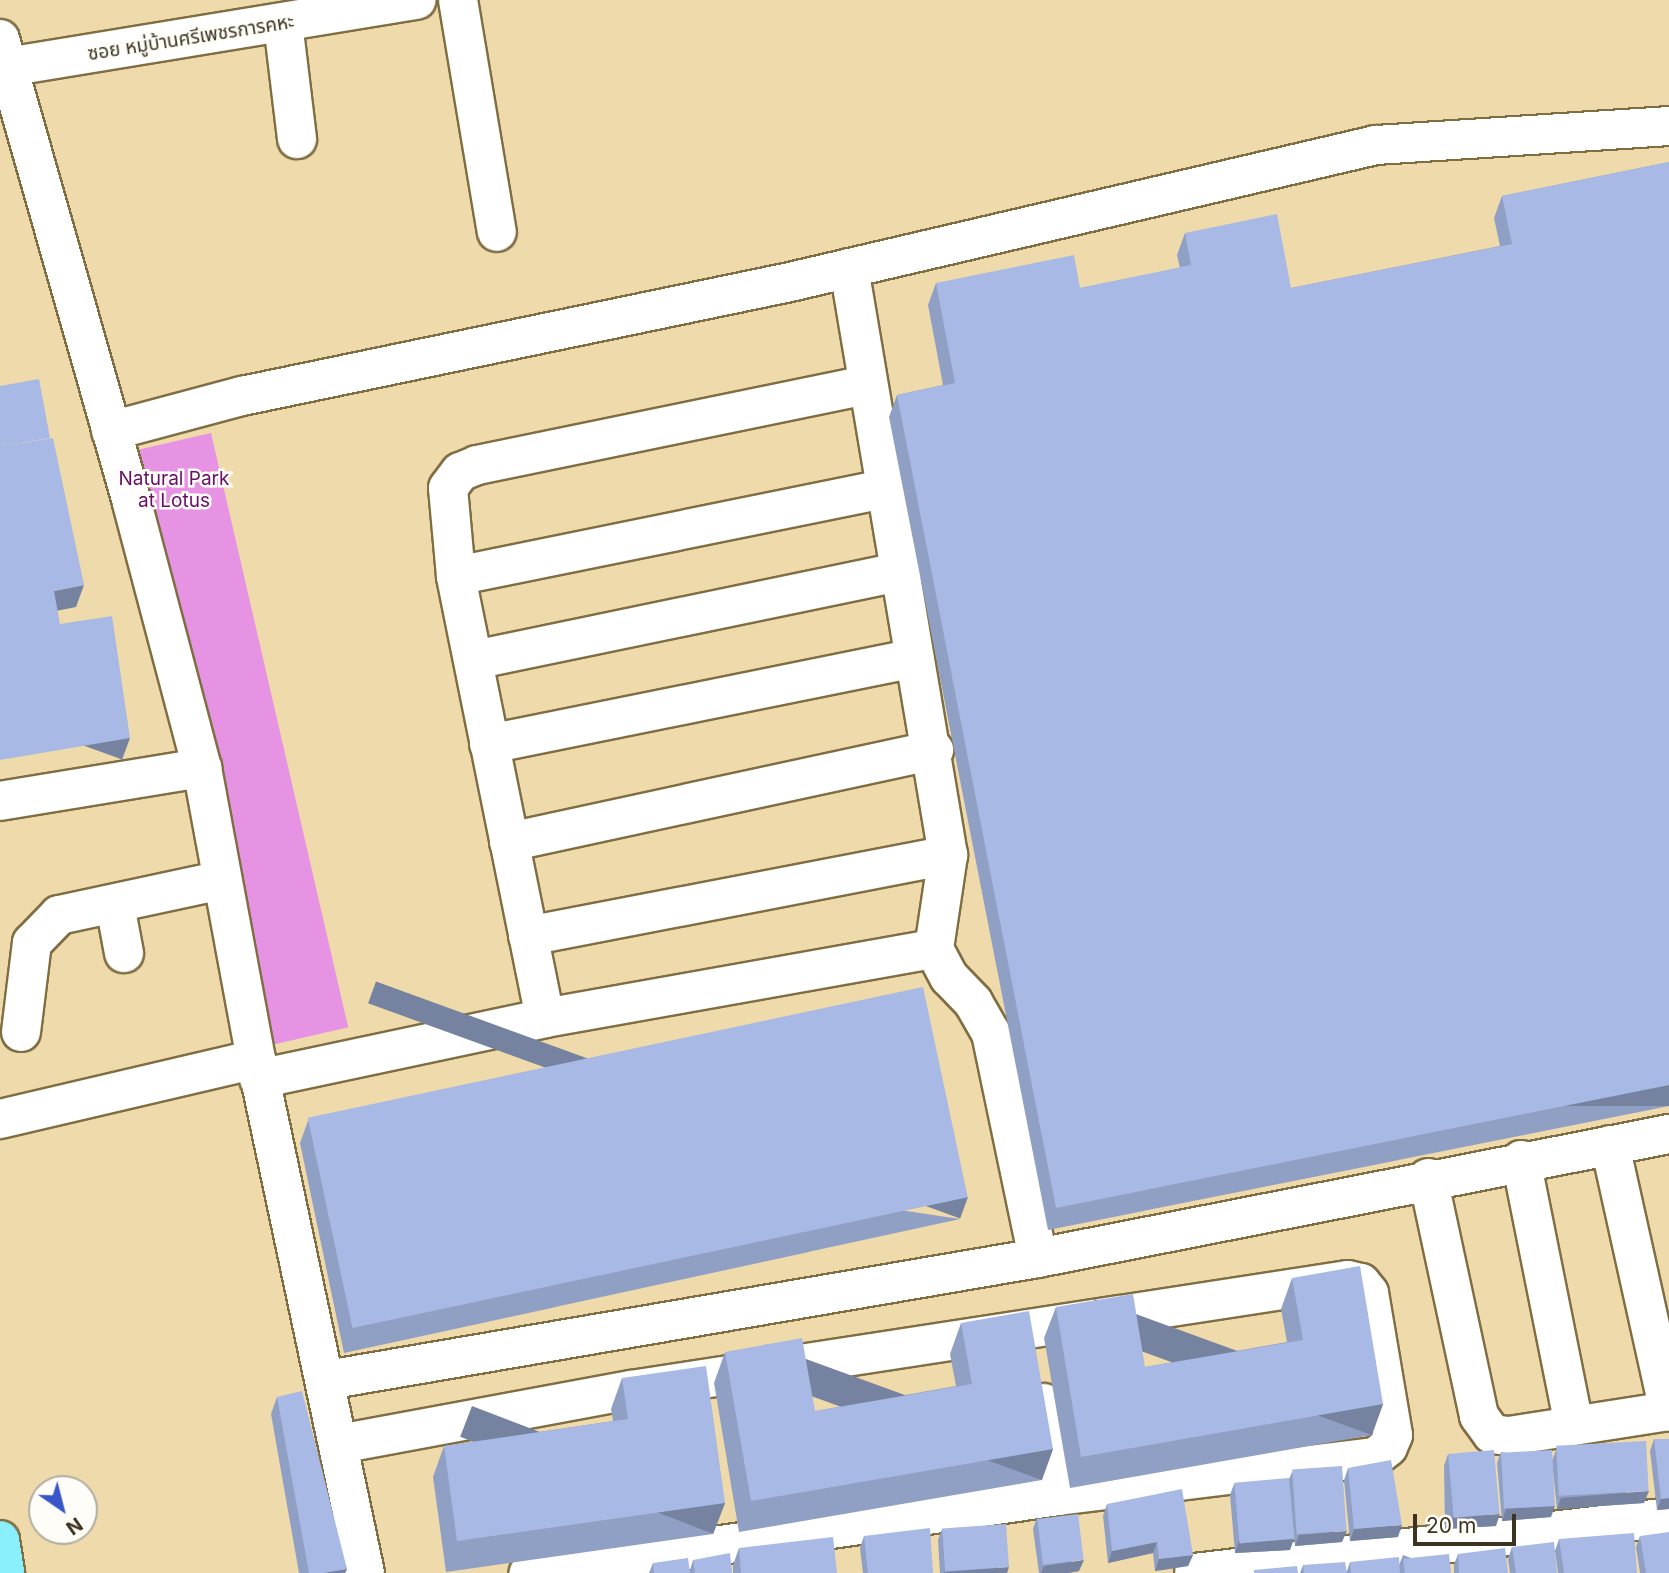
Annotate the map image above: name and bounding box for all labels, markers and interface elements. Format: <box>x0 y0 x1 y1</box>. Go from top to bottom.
street label: ซอย หมู่บ้านศรีเพชรการคหะ <box>86 10 296 66</box>
park label: Natural Park at Lotus <box>119 468 229 512</box>
north arrow <box>28 1475 98 1545</box>
scale bar <box>1417 1500 1520 1544</box>
text: N <box>62 1512 87 1540</box>
text: 20 m <box>1426 1513 1476 1538</box>

